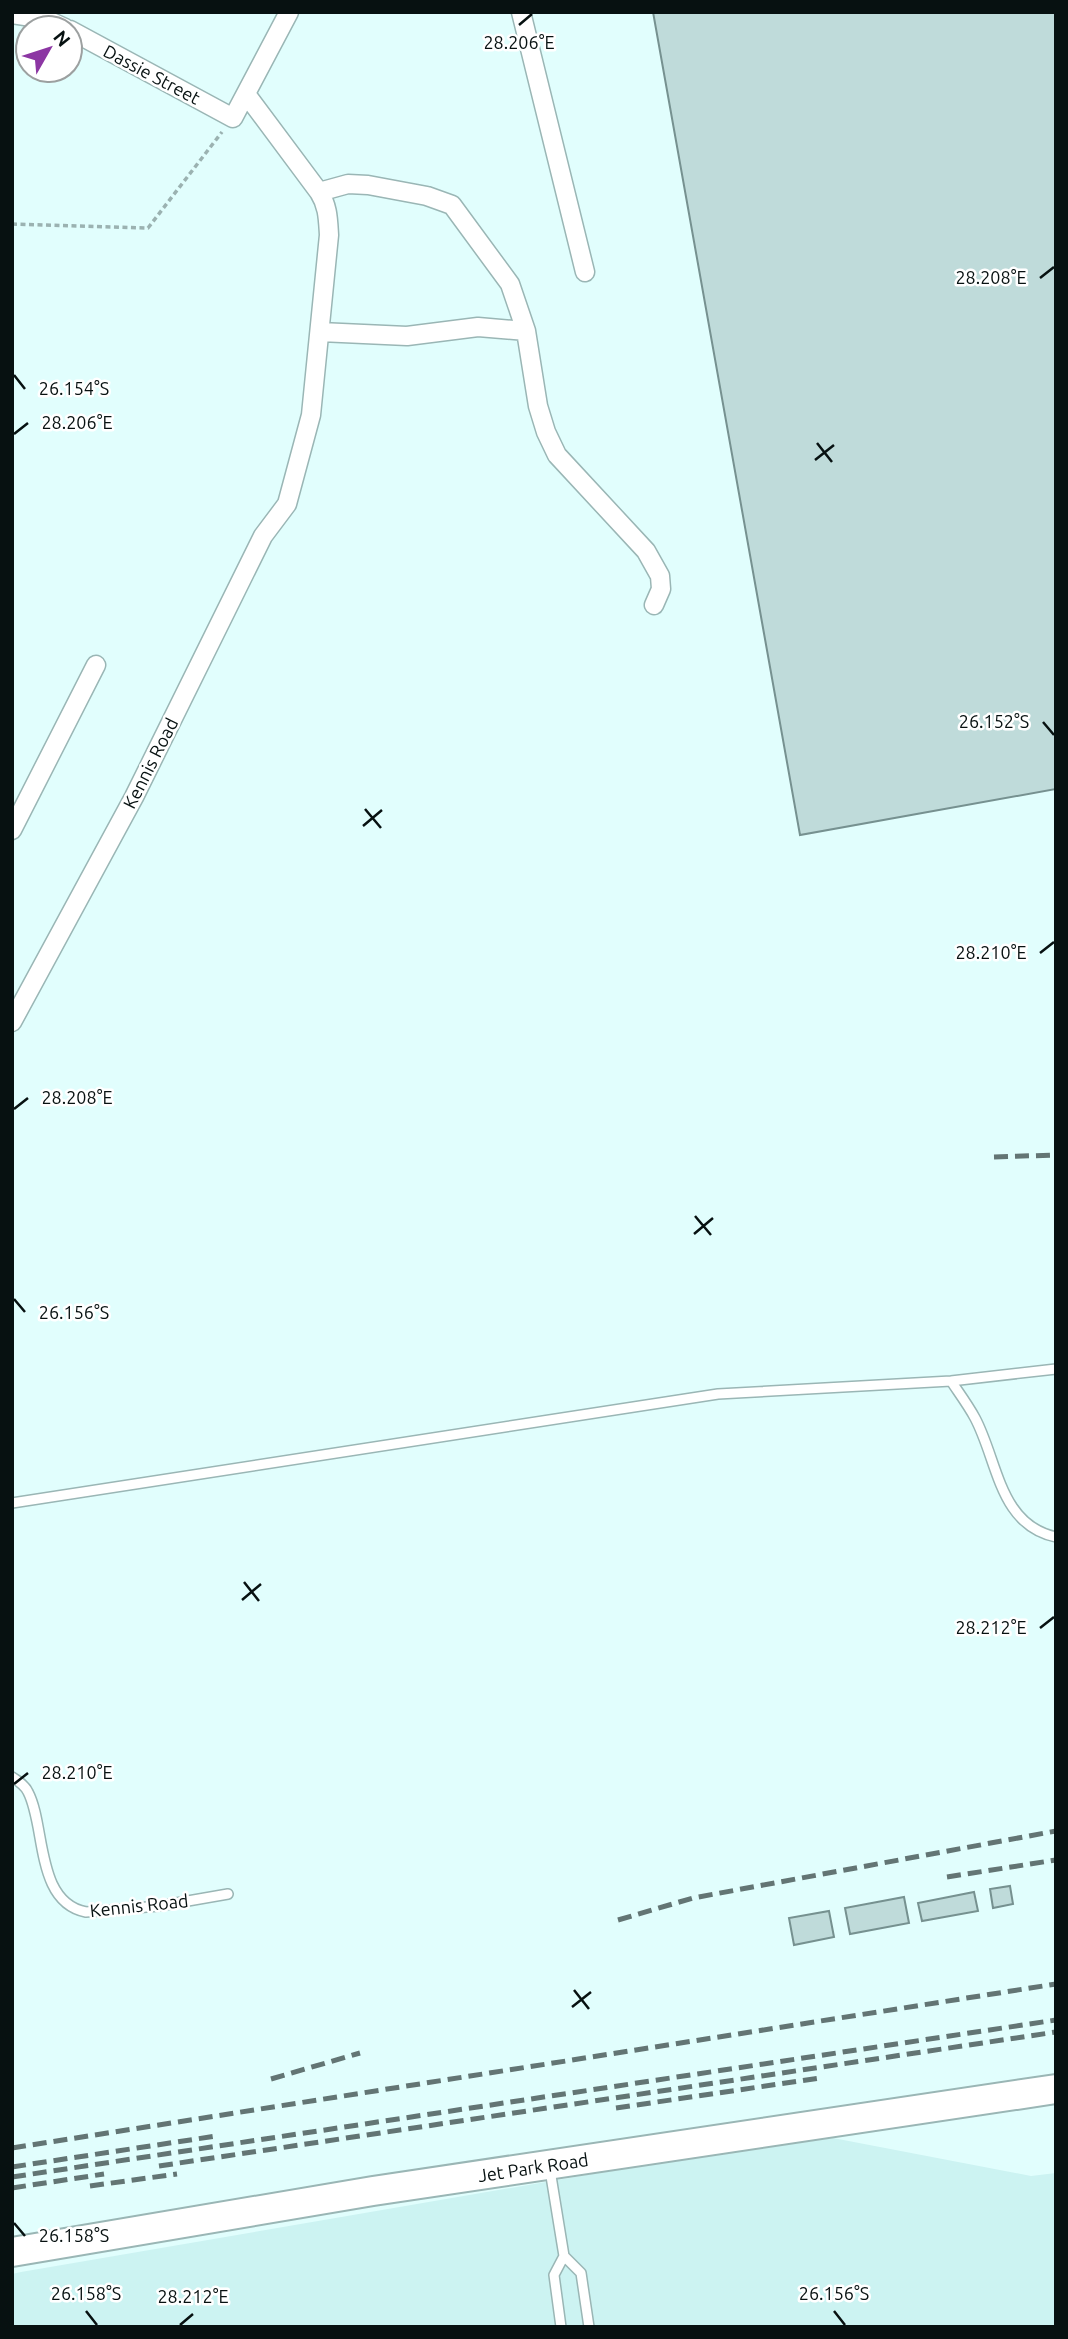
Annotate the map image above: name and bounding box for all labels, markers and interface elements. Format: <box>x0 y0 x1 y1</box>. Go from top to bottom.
north arrow <box>14 14 84 84</box>
text: N <box>49 26 75 51</box>
text: 28.206°E <box>483 32 555 52</box>
street label: Dassie Street <box>100 40 204 108</box>
text: 28.208°E <box>955 267 1027 287</box>
text: 26.154°S <box>39 378 109 398</box>
text: 28.206°E <box>41 412 113 432</box>
text: 26.152°S <box>959 711 1029 731</box>
street label: Kennis Road <box>119 714 181 812</box>
text: 28.210°E <box>955 942 1027 962</box>
text: 28.208°E <box>41 1087 113 1107</box>
text: 26.156°S <box>39 1302 109 1322</box>
text: 28.212°E <box>955 1617 1027 1637</box>
text: 28.210°E <box>41 1762 113 1782</box>
street label: Kennis Road <box>89 1890 189 1920</box>
street label: Jet Park Road <box>477 2149 590 2185</box>
text: 26.158°S <box>39 2225 109 2245</box>
text: 26.158°S <box>51 2283 121 2303</box>
text: 26.156°S <box>799 2283 869 2303</box>
text: 28.212°E <box>157 2286 229 2306</box>

